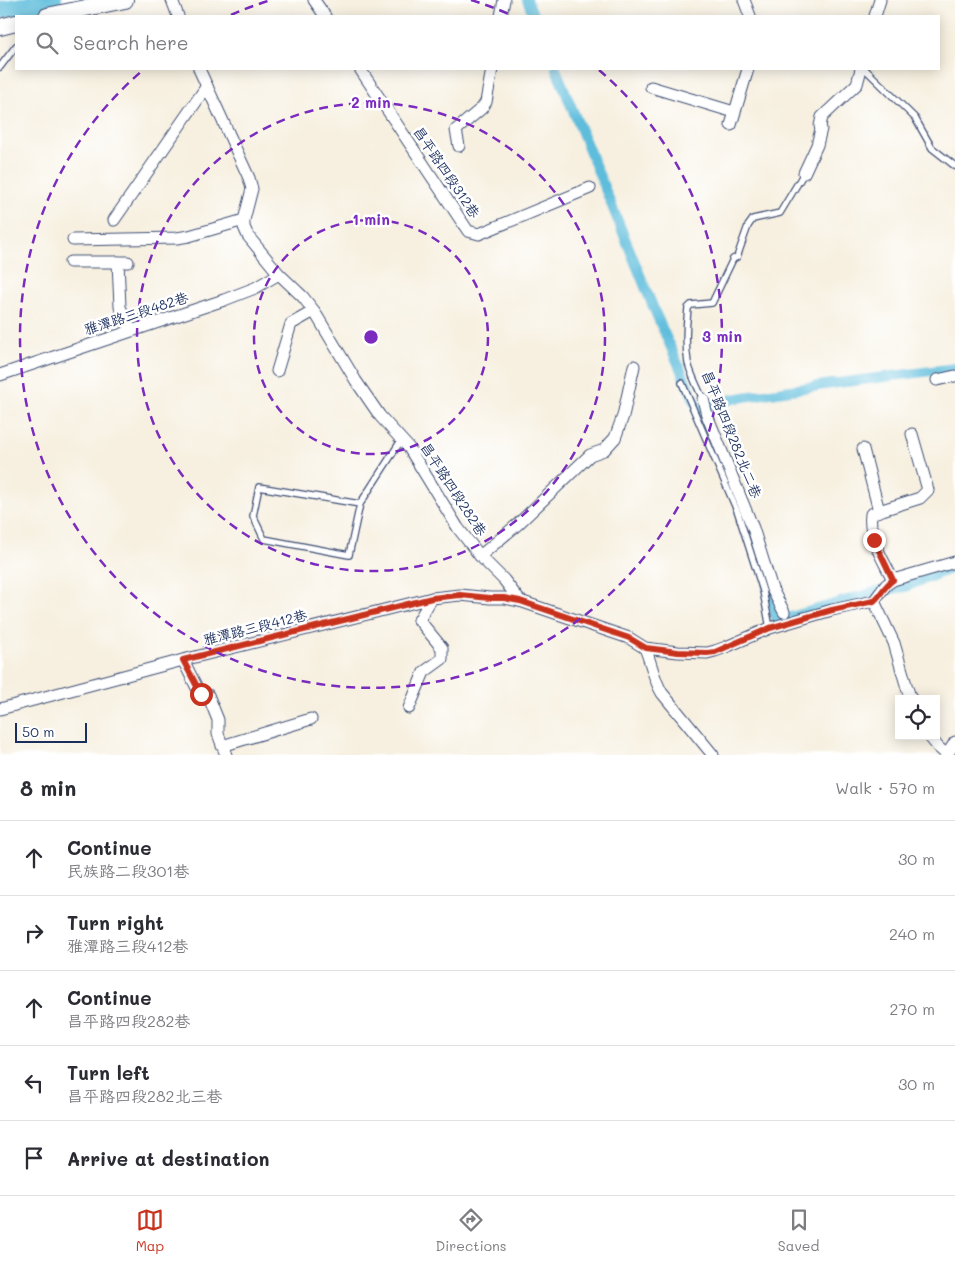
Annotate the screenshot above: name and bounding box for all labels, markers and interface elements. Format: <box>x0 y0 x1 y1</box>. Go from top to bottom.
search box <box>15 15 940 70</box>
icon: search <box>33 29 61 57</box>
text: Search here <box>73 30 189 55</box>
text: 2 min <box>351 92 391 112</box>
street label: 昌平路四段312巷 <box>409 123 485 222</box>
text: 1 min <box>352 209 390 229</box>
street label: 雅潭路三段482巷 <box>81 287 191 339</box>
text: 3 min <box>702 326 742 346</box>
centre of rings <box>362 328 380 346</box>
street label: 昌平路四段282北二巷 <box>698 367 767 502</box>
street label: 昌平路四段282巷 <box>417 439 492 540</box>
route end <box>863 529 886 552</box>
street label: 雅潭路三段412巷 <box>201 605 310 649</box>
route start <box>190 683 213 706</box>
map controls <box>895 695 940 740</box>
button: locate <box>895 695 940 740</box>
scale bar <box>15 720 88 743</box>
text: 50 m <box>22 722 54 741</box>
text: 8 min <box>20 774 76 801</box>
text: Walk · 570 m <box>835 777 935 798</box>
text: Continue <box>67 835 152 860</box>
icon: ahead <box>20 844 48 872</box>
text: 30 m <box>898 848 935 869</box>
text: 民族路二段301巷 <box>67 860 189 881</box>
text: Turn right <box>67 910 164 935</box>
icon: right <box>20 919 48 947</box>
text: 240 m <box>889 923 935 944</box>
text: 雅潭路三段412巷 <box>67 935 188 956</box>
text: Continue <box>67 985 152 1010</box>
icon: ahead <box>20 994 48 1022</box>
text: 270 m <box>889 998 935 1019</box>
text: 昌平路四段282巷 <box>67 1010 191 1031</box>
text: Turn left <box>67 1060 150 1085</box>
icon: left <box>20 1069 48 1097</box>
text: 30 m <box>898 1073 935 1094</box>
text: 昌平路四段282北三巷 <box>67 1085 223 1106</box>
icon: arrive <box>20 1144 48 1172</box>
text: Arrive at destination <box>67 1146 270 1171</box>
tab: Map <box>136 1206 164 1255</box>
tab: Directions <box>435 1206 507 1255</box>
tab: Saved <box>778 1206 819 1255</box>

